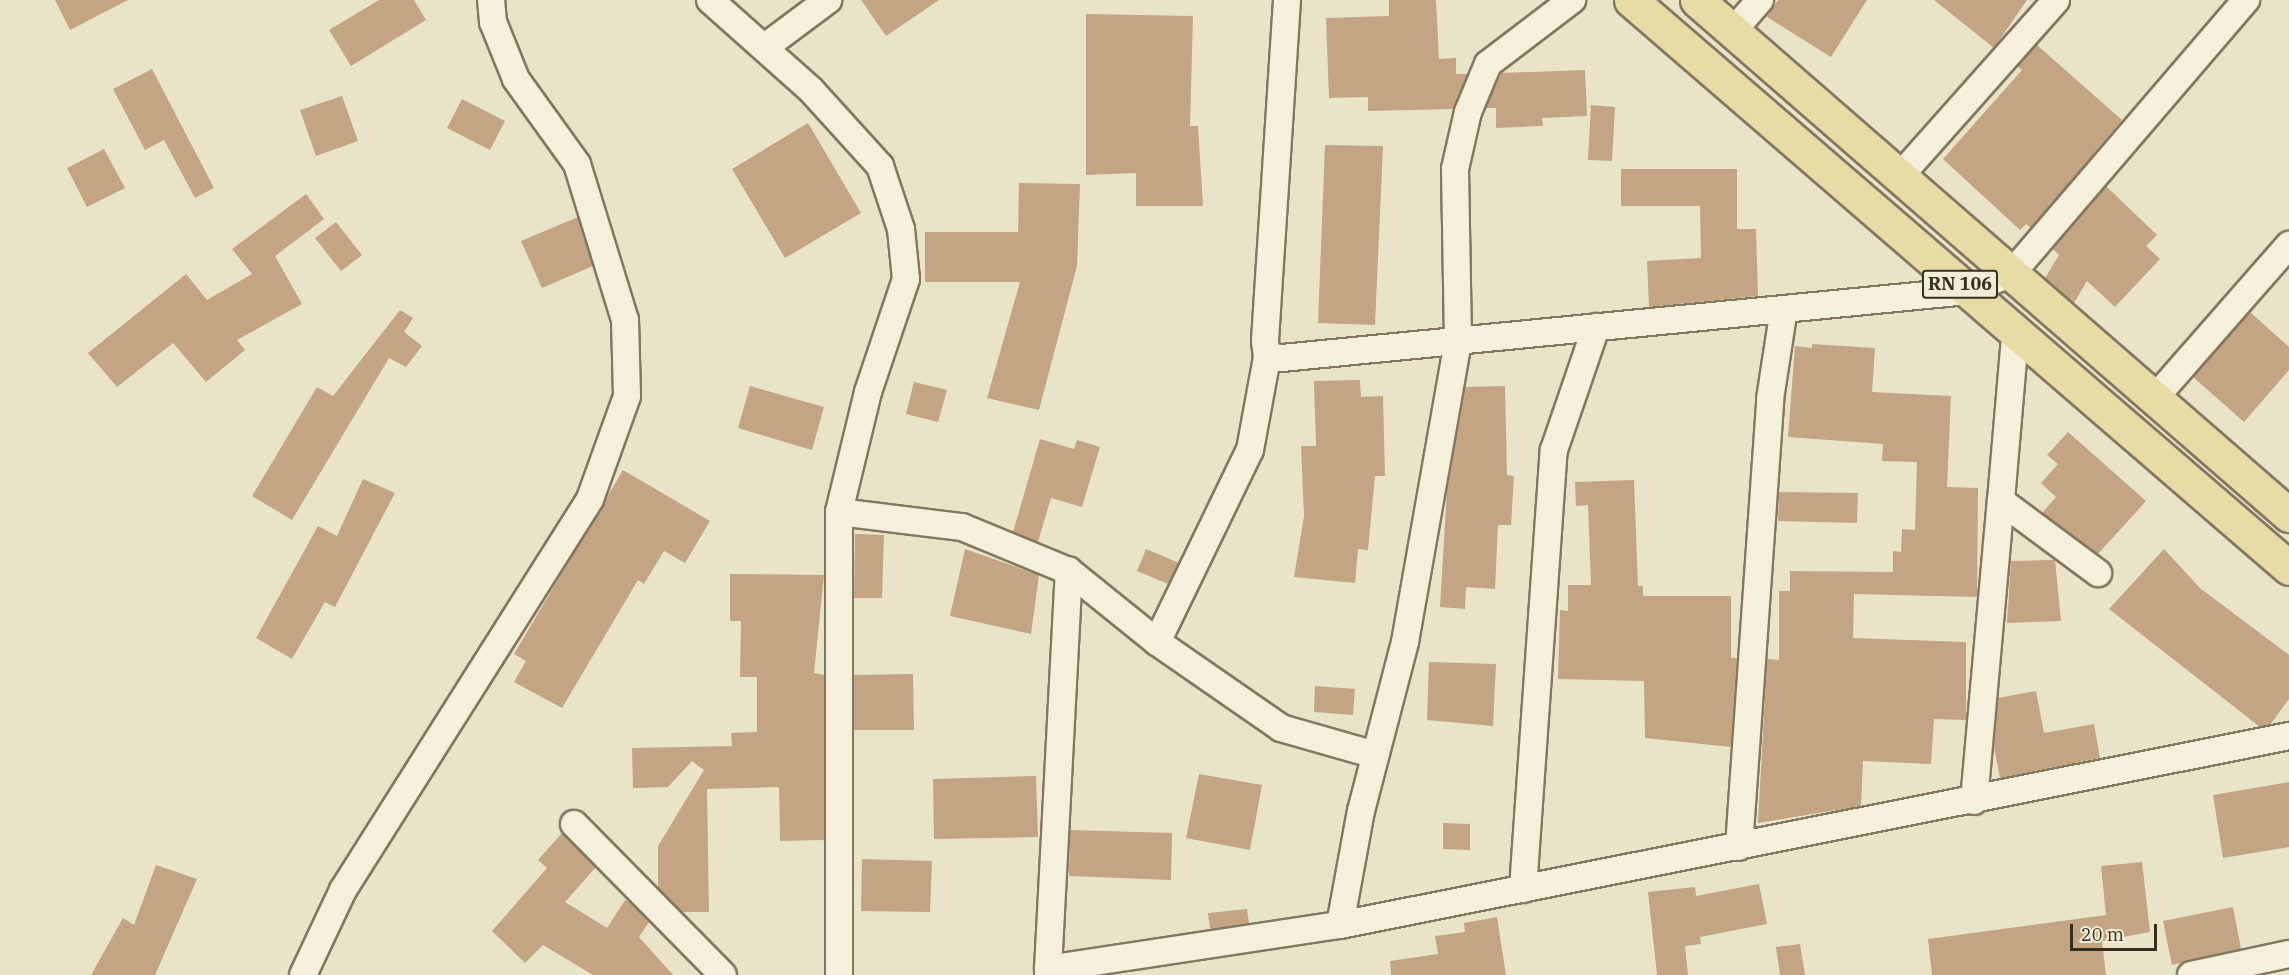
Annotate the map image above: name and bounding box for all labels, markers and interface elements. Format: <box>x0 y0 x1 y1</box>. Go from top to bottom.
road number: RN 106 <box>1921 269 1999 299</box>
scale bar <box>2073 912 2160 950</box>
text: 20 m <box>2081 923 2124 946</box>

